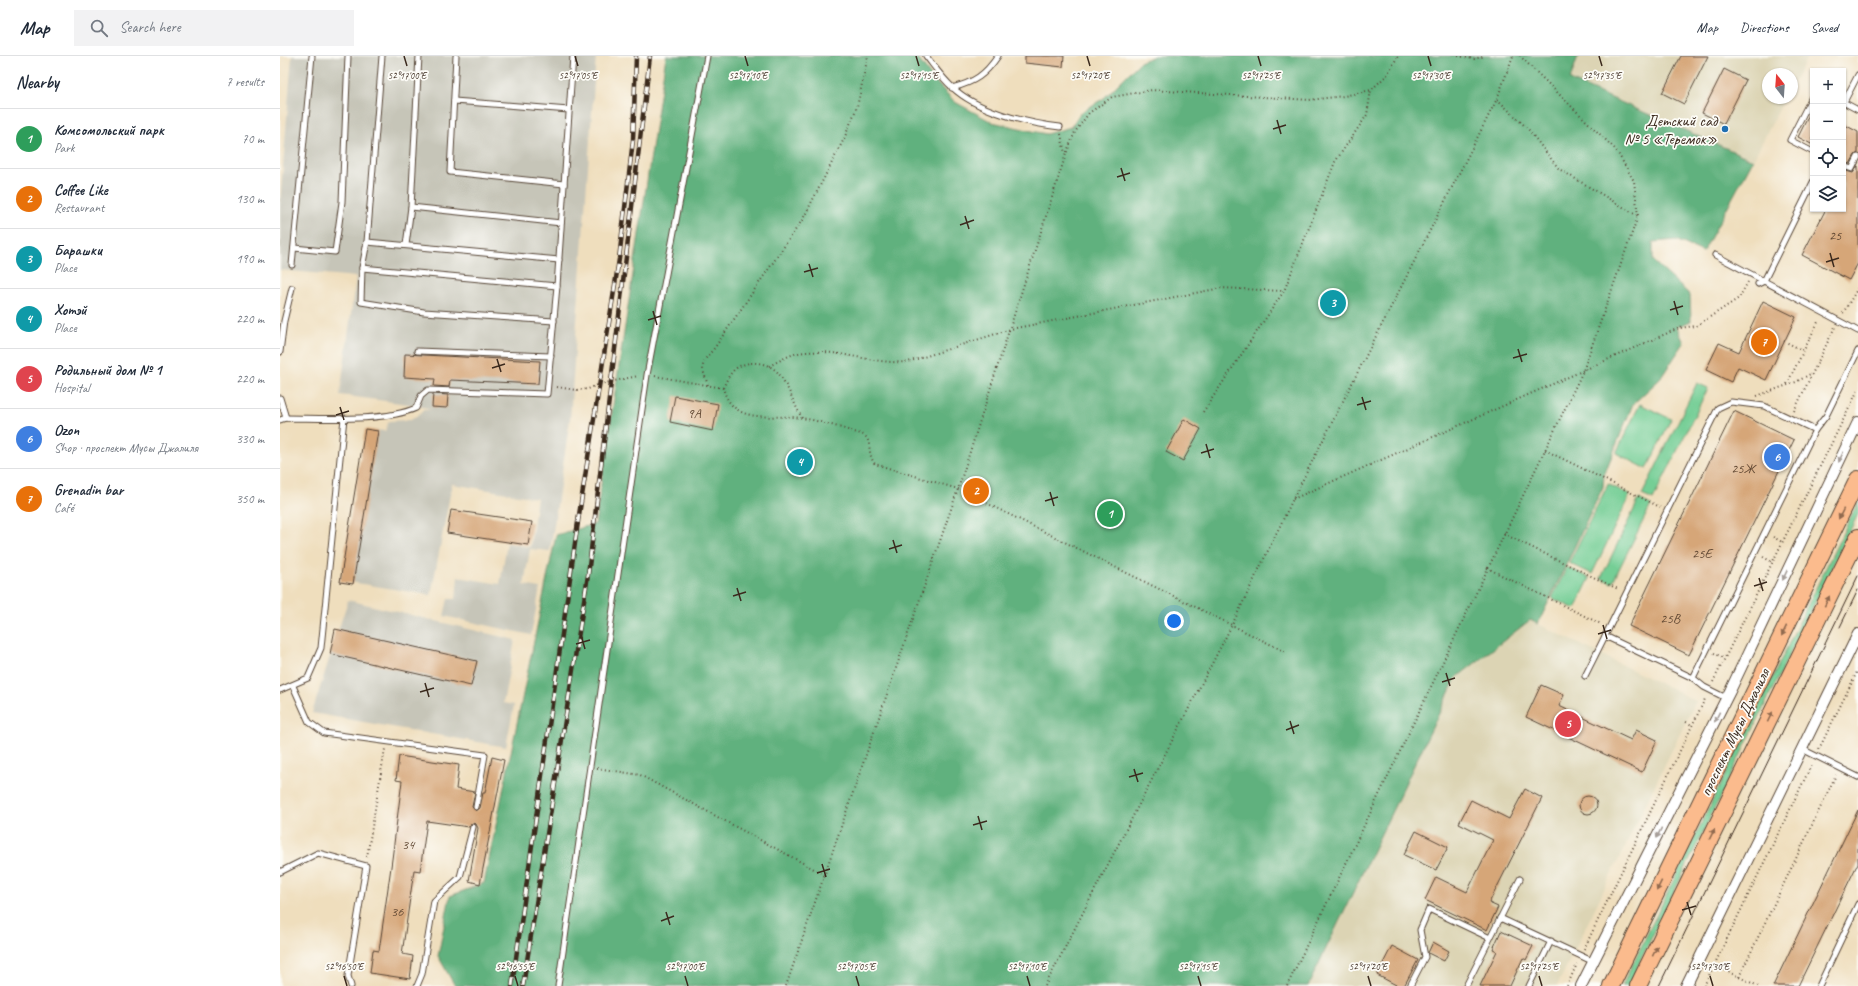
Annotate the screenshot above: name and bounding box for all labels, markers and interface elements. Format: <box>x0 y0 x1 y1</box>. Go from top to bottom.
search box <box>74 10 354 46</box>
text: Map <box>20 16 50 40</box>
icon: search <box>88 17 110 39</box>
text: Search here <box>120 18 181 37</box>
text: Map <box>1697 19 1718 36</box>
text: Directions <box>1740 19 1789 36</box>
text: Saved <box>1811 19 1838 36</box>
north arrow <box>1762 68 1798 104</box>
map controls <box>1810 68 1846 212</box>
button: + <box>1810 68 1846 104</box>
text: 52°17'00"E <box>388 69 428 82</box>
text: 52°17'05"E <box>559 69 599 82</box>
text: 52°17'10"E <box>729 69 769 82</box>
text: 52°17'15"E <box>900 69 940 82</box>
text: 52°17'20"E <box>1071 69 1111 82</box>
text: 52°17'25"E <box>1242 69 1282 82</box>
text: 52°17'30"E <box>1412 69 1452 82</box>
text: 52°17'35"E <box>1583 69 1623 82</box>
text: Nearby <box>16 72 59 93</box>
text: 7 results <box>226 74 264 90</box>
button: − <box>1810 104 1846 140</box>
place label: Детский сад № 5 «Теремок» <box>1624 111 1719 149</box>
text: Комсомольский парк <box>54 121 164 140</box>
marker: Детский сад № 5 «Теремок» <box>1720 124 1730 134</box>
text: 1 <box>26 131 32 147</box>
text: 70 m <box>242 131 264 147</box>
text: Park <box>54 140 75 156</box>
button: locate <box>1810 140 1846 176</box>
button: layers <box>1810 176 1846 212</box>
text: Coffee Like <box>54 181 108 200</box>
text: 2 <box>26 191 32 207</box>
text: 130 m <box>236 191 264 207</box>
text: Restaurant <box>54 200 104 216</box>
house number: 25 <box>1829 227 1842 244</box>
text: Барашки <box>54 241 102 260</box>
text: 3 <box>26 251 32 267</box>
text: 190 m <box>236 251 264 267</box>
text: Place <box>54 260 77 276</box>
pin: 3 <box>1320 288 1346 318</box>
text: Хотэй <box>54 301 87 320</box>
text: 4 <box>26 311 32 327</box>
text: 220 m <box>236 311 264 327</box>
text: Place <box>54 320 77 336</box>
pin: 7 <box>1751 327 1777 357</box>
text: Родильный дом № 1 <box>54 361 162 380</box>
text: 5 <box>26 371 32 387</box>
text: 220 m <box>236 371 264 387</box>
text: Hospital <box>54 380 90 396</box>
house number: 9А <box>687 405 702 422</box>
text: Ozon <box>54 421 79 440</box>
text: 6 <box>26 431 32 447</box>
text: 330 m <box>236 431 264 447</box>
text: Shop · проспект Мусы Джалиля <box>54 440 198 456</box>
pin: 6 <box>1764 442 1790 472</box>
pin: 4 <box>787 447 813 477</box>
one-way arrow <box>1838 451 1844 463</box>
house number: 25Ж <box>1731 460 1758 477</box>
pin: 2 <box>963 476 989 506</box>
text: Grenadin bar <box>54 481 123 500</box>
text: 7 <box>26 491 32 507</box>
text: 350 m <box>236 491 264 507</box>
pin: 1 <box>1097 499 1123 529</box>
text: Café <box>54 500 74 516</box>
one-way arrow <box>1838 508 1844 520</box>
house number: 25Е <box>1692 545 1713 562</box>
one-way arrow <box>1782 569 1788 580</box>
one-way arrow <box>1824 595 1830 606</box>
house number: 25В <box>1660 610 1682 627</box>
your location <box>1164 611 1184 631</box>
one-way arrow <box>1781 625 1787 637</box>
street label: проспект Мусы Джалиля <box>1695 664 1775 799</box>
pin: 5 <box>1555 709 1581 739</box>
one-way arrow <box>1714 711 1720 723</box>
one-way arrow <box>1766 712 1773 723</box>
one-way arrow <box>1656 828 1662 839</box>
one-way arrow <box>1709 828 1715 840</box>
house number: 34 <box>402 836 416 853</box>
one-way arrow <box>1656 880 1662 892</box>
house number: 36 <box>391 903 404 920</box>
one-way arrow <box>1652 945 1658 957</box>
text: 52°16'50"E <box>325 960 365 973</box>
text: 52°16'55"E <box>496 960 536 973</box>
text: 52°17'00"E <box>666 960 706 973</box>
text: 52°17'05"E <box>837 960 877 973</box>
text: 52°17'10"E <box>1008 960 1048 973</box>
text: 52°17'15"E <box>1179 960 1219 973</box>
text: 52°17'20"E <box>1349 960 1389 973</box>
text: 52°17'25"E <box>1520 960 1560 973</box>
text: 52°17'30"E <box>1691 960 1731 973</box>

